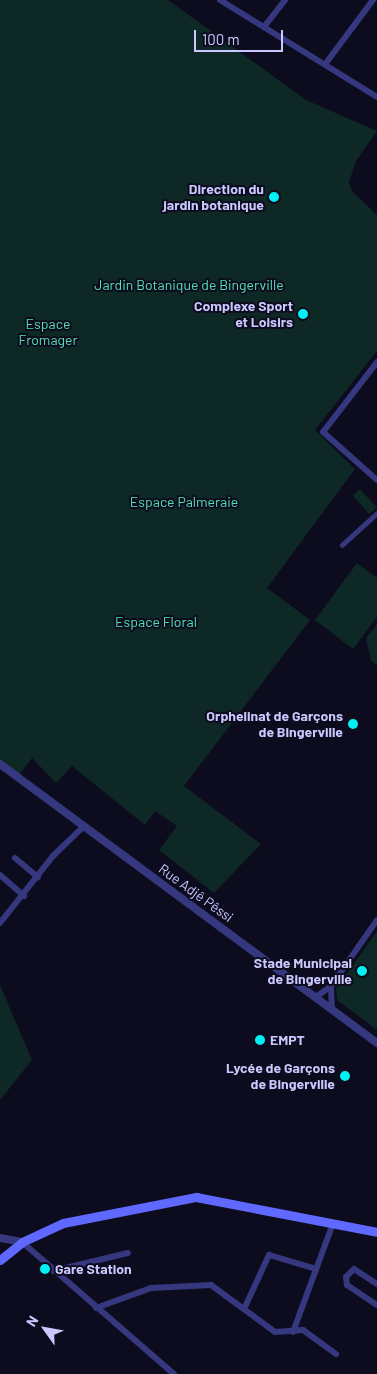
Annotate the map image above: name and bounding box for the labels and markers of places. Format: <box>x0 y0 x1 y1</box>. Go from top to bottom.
place label: Direction du jardin botanique <box>163 181 264 213</box>
marker: Direction du jardin botanique <box>268 191 280 203</box>
place label: Complexe Sport et Loisirs <box>194 298 293 331</box>
marker: Complexe Sport et Loisirs <box>297 308 309 320</box>
place label: Orphelinat de Garçons de Bingerville <box>206 708 343 740</box>
marker: Orphelinat de Garçons de Bingerville <box>347 718 359 730</box>
place label: Stade Municipal de Bingerville <box>254 955 352 988</box>
marker: Stade Municipal de Bingerville <box>356 965 368 977</box>
place label: EMPT <box>270 1032 305 1048</box>
marker: EMPT <box>254 1034 266 1046</box>
place label: Lycée de Garçons de Bingerville <box>226 1060 335 1092</box>
marker: Lycée de Garçons de Bingerville <box>339 1070 351 1082</box>
place label: Gare Station <box>55 1261 132 1277</box>
marker: Gare Station <box>39 1263 51 1275</box>

